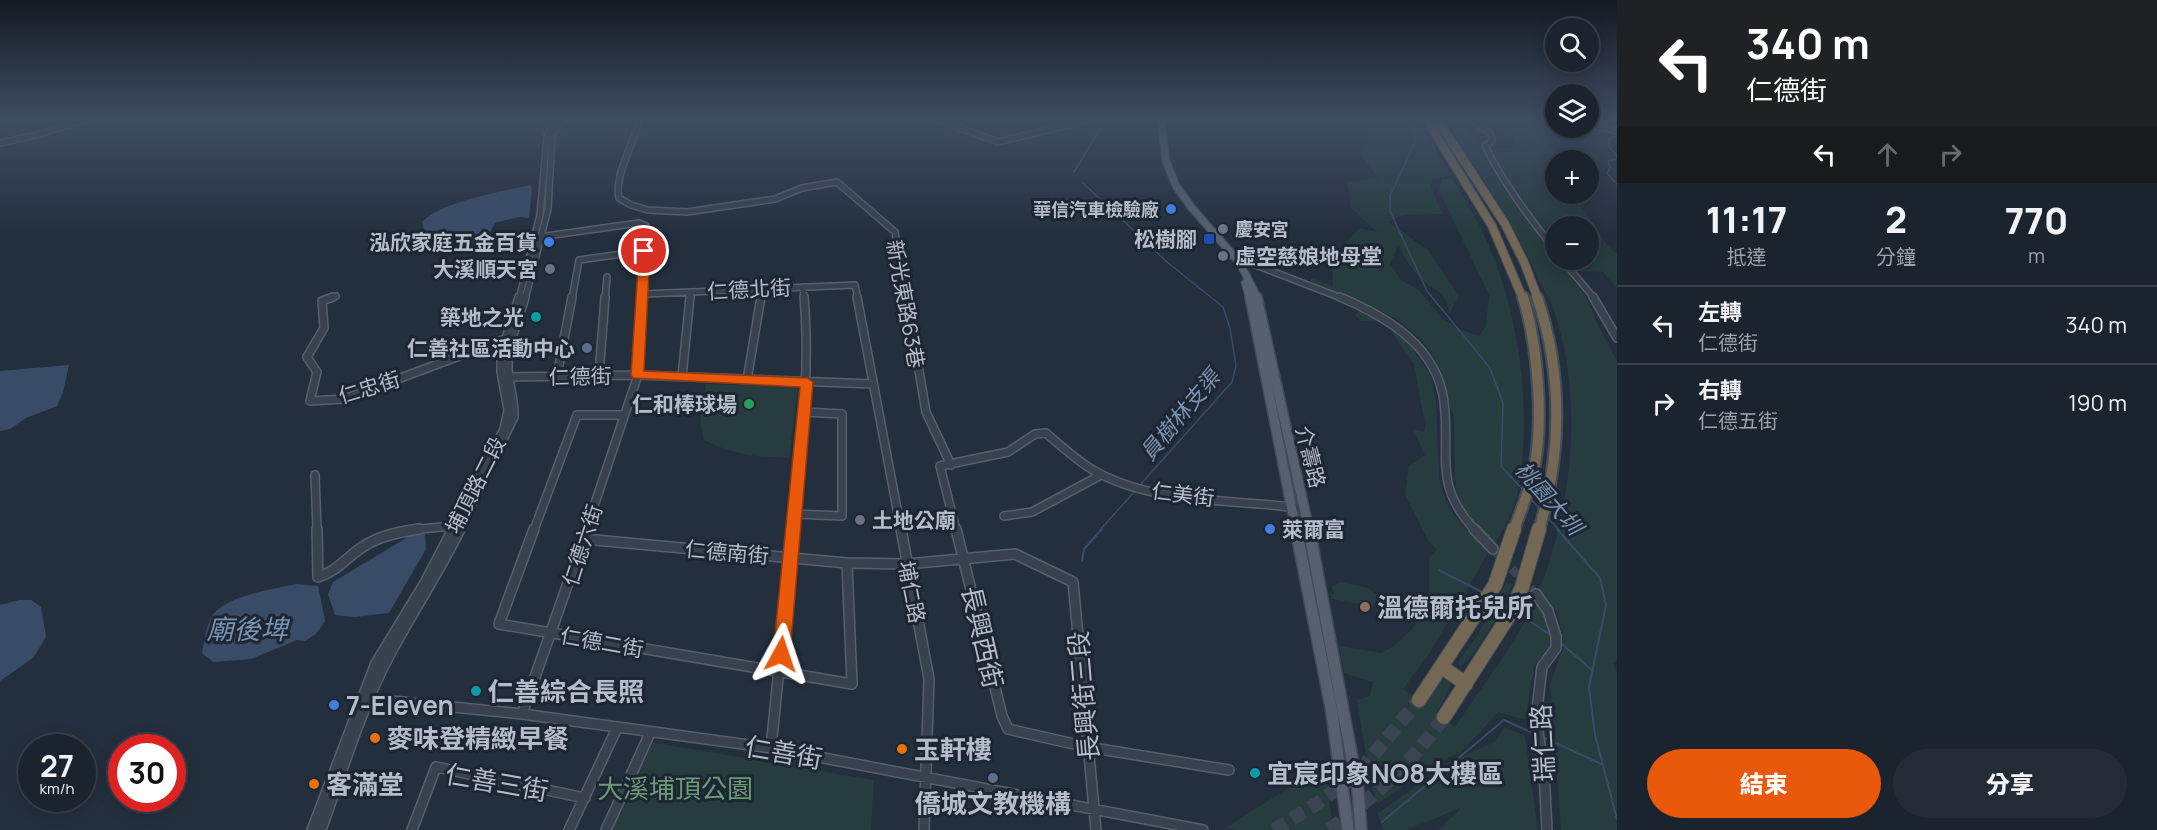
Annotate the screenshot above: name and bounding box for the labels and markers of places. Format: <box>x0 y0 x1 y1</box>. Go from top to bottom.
place label: 華信汽車檢驗廠 <box>1033 197 1159 221</box>
marker: 華信汽車檢驗廠 <box>1164 202 1178 216</box>
place label: 慶安宮 <box>1235 217 1289 241</box>
marker: 慶安宮 <box>1216 222 1230 236</box>
pin <box>618 225 669 276</box>
place label: 松樹腳 <box>1134 225 1197 253</box>
place label: 泓欣家庭五金百貨 <box>369 228 537 256</box>
marker: 松樹腳 <box>1202 232 1216 246</box>
marker: 泓欣家庭五金百貨 <box>542 235 556 249</box>
place label: 虛空慈娘地母堂 <box>1235 242 1382 270</box>
marker: 虛空慈娘地母堂 <box>1216 249 1230 263</box>
place label: 大溪順天宮 <box>433 255 538 283</box>
marker: 大溪順天宮 <box>543 262 557 276</box>
place label: 築地之光 <box>440 303 524 331</box>
marker: 築地之光 <box>529 310 543 324</box>
place label: 仁善社區活動中心 <box>407 334 575 362</box>
marker: 仁善社區活動中心 <box>580 341 594 355</box>
place label: 仁和棒球場 <box>632 390 737 418</box>
marker: 仁和棒球場 <box>742 397 756 411</box>
place label: 土地公廟 <box>872 506 956 534</box>
marker: 土地公廟 <box>853 513 867 527</box>
place label: 萊爾富 <box>1282 515 1345 543</box>
marker: 萊爾富 <box>1263 522 1277 536</box>
place label: 溫德爾托兒所 <box>1377 589 1533 625</box>
marker: 溫德爾托兒所 <box>1358 600 1372 614</box>
place label: 仁善綜合長照 <box>488 673 644 709</box>
marker: 仁善綜合長照 <box>469 684 483 698</box>
place label: 7-Eleven <box>346 687 454 723</box>
marker: 7-Eleven <box>327 698 341 712</box>
place label: 麥味登精緻早餐 <box>387 720 569 756</box>
marker: 麥味登精緻早餐 <box>368 731 382 745</box>
place label: 玉軒樓 <box>914 731 992 767</box>
marker: 玉軒樓 <box>895 742 909 756</box>
place label: 宜宸印象NO8大樓區 <box>1267 755 1503 791</box>
place label: 客滿堂 <box>326 766 404 802</box>
marker: 宜宸印象NO8大樓區 <box>1248 766 1262 780</box>
marker: 僑城文教機構 <box>986 771 1000 785</box>
marker: 客滿堂 <box>307 777 321 791</box>
place label: 僑城文教機構 <box>915 785 1071 821</box>

